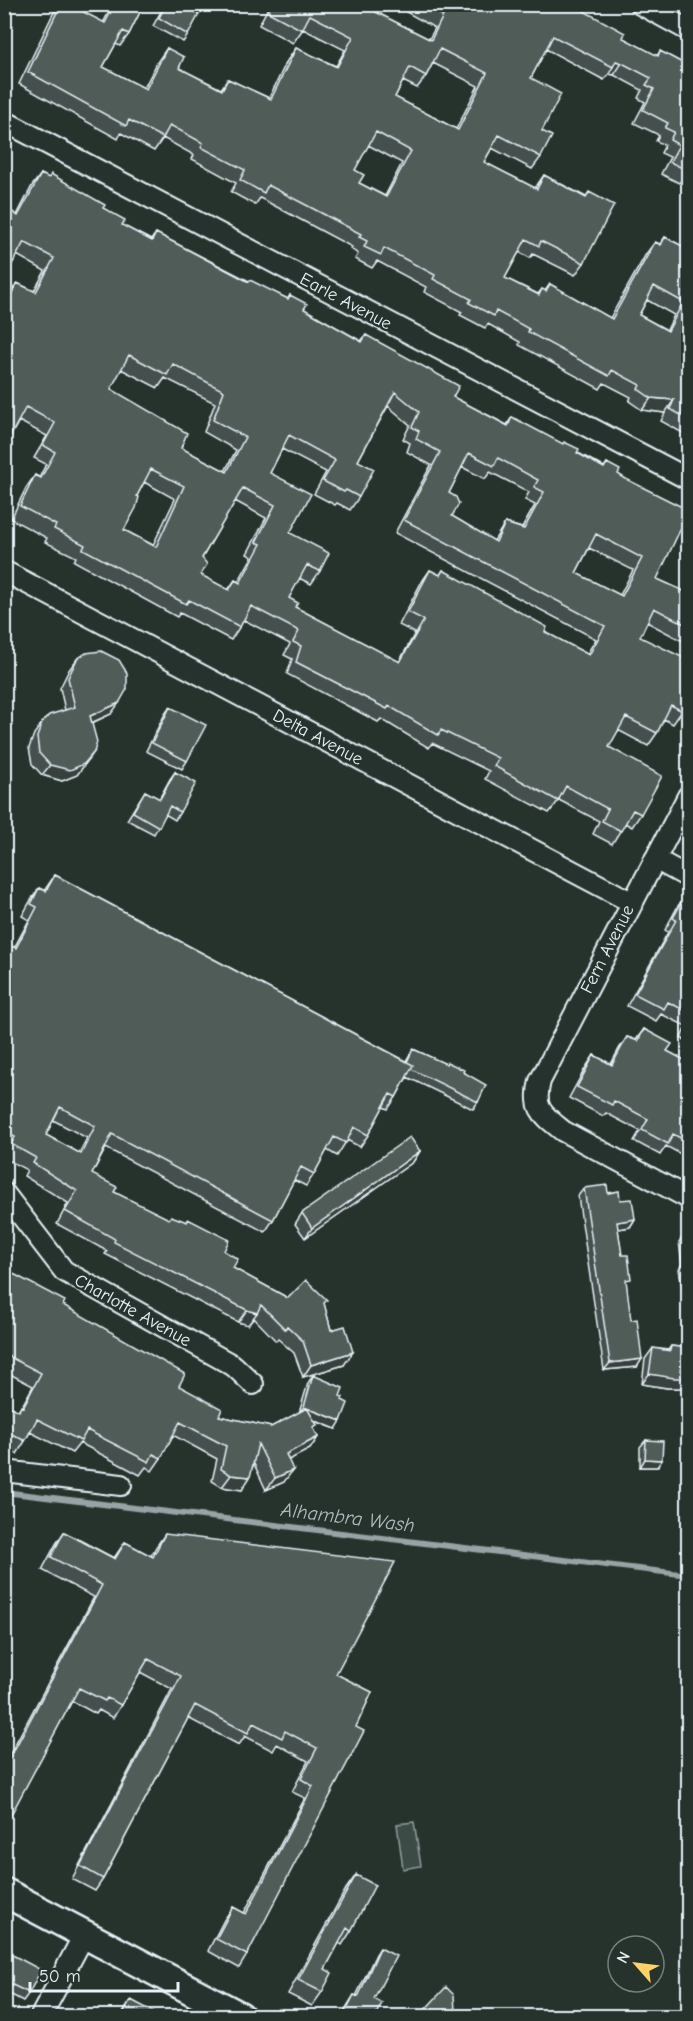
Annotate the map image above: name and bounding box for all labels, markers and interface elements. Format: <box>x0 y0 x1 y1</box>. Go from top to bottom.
street label: Earle Avenue <box>296 268 395 334</box>
street label: Delta Avenue <box>269 705 366 770</box>
street label: Fern Avenue <box>576 902 639 997</box>
street label: Charlotte Avenue <box>71 1270 195 1351</box>
water label: Alhambra Wash <box>279 1498 416 1537</box>
north arrow <box>606 1934 666 1994</box>
text: N <box>613 1949 634 1966</box>
scale bar <box>30 1955 178 1993</box>
text: 50 m <box>39 1966 81 1987</box>

